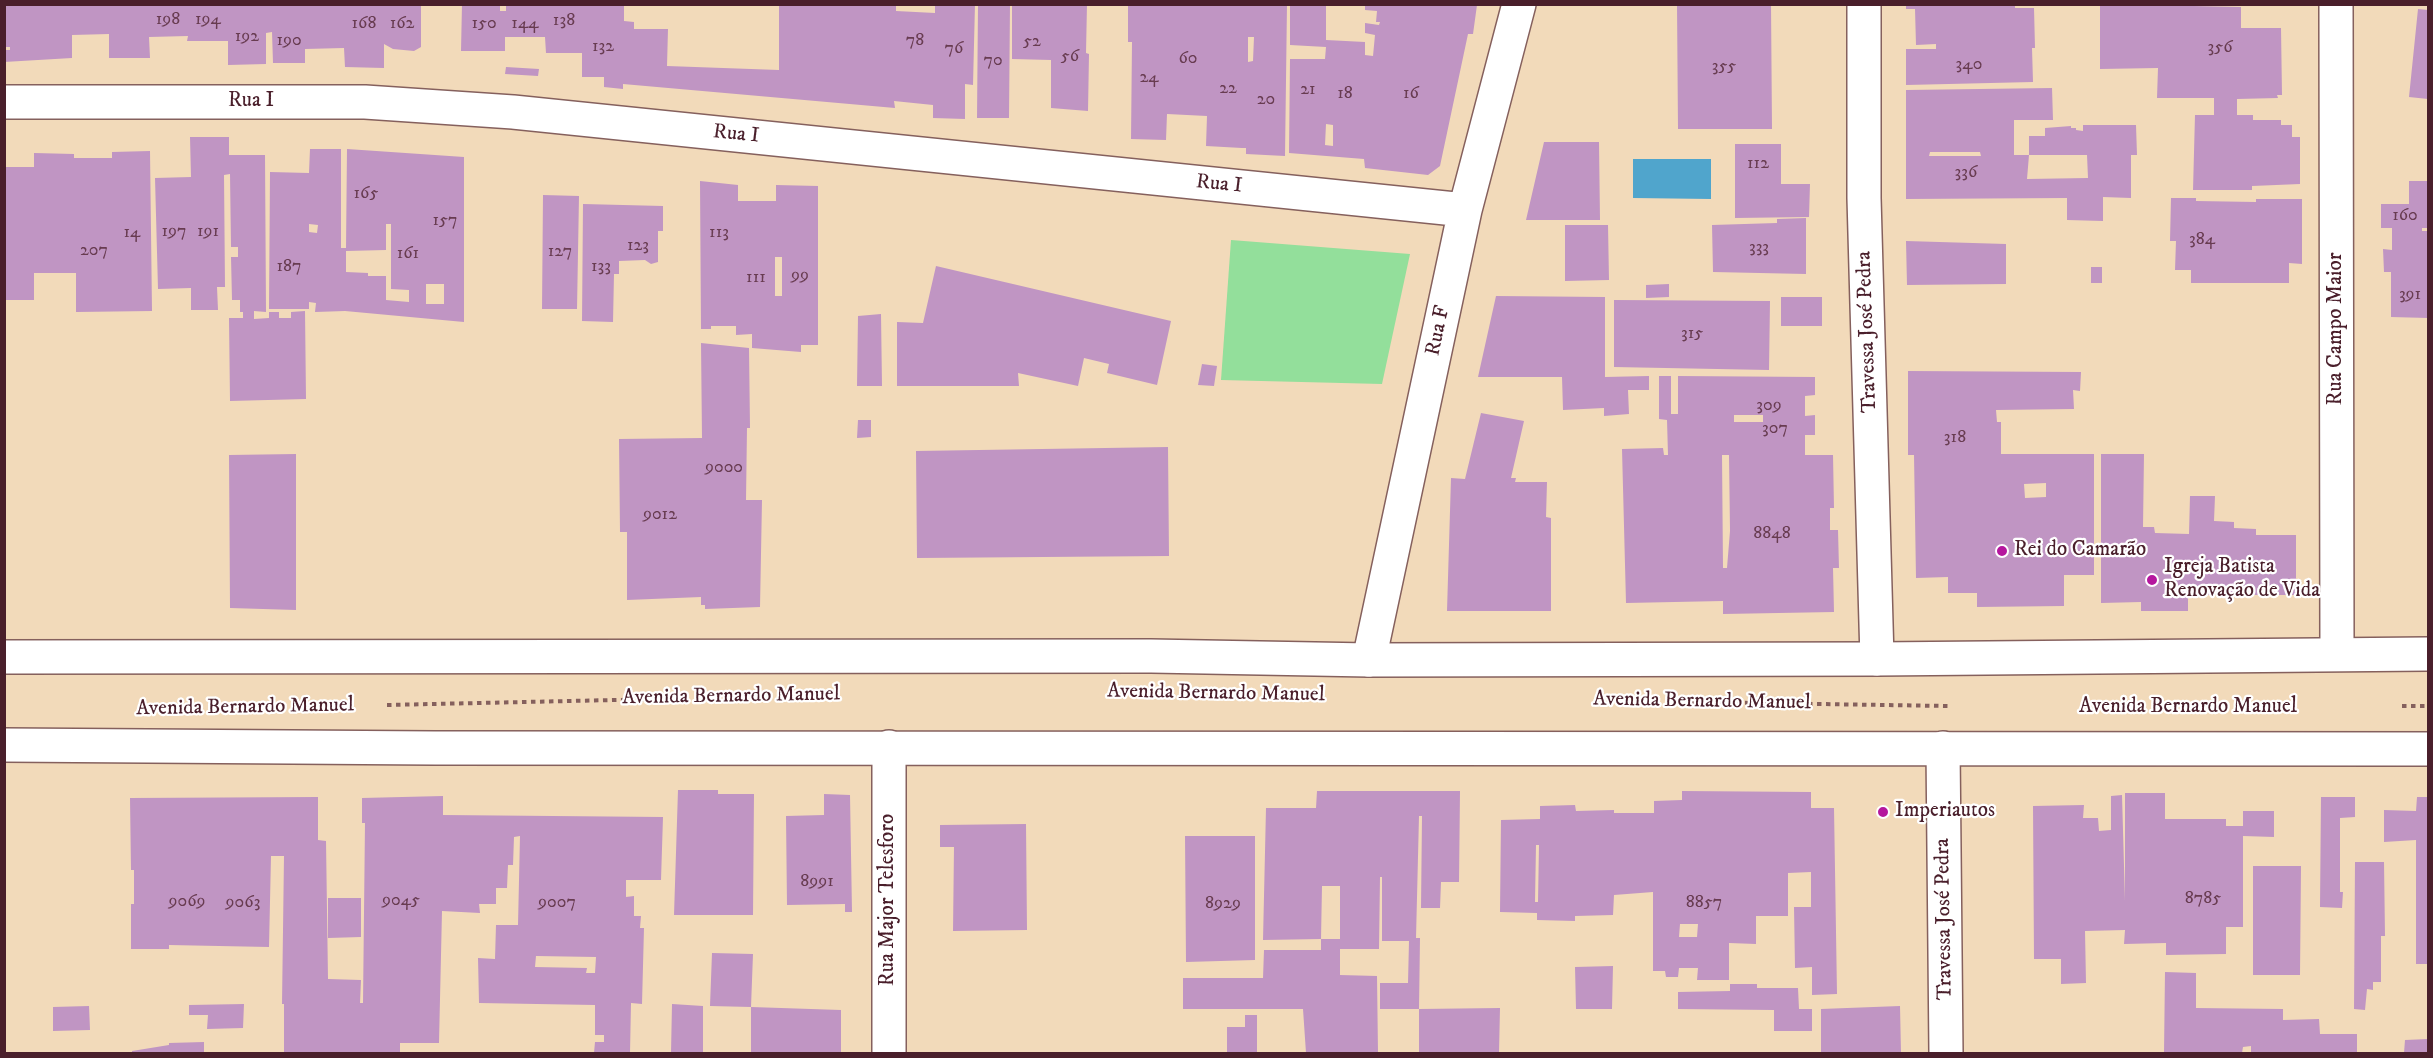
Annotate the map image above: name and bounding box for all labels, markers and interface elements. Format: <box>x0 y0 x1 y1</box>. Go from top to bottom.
house number: 198 <box>156 9 180 31</box>
house number: 194 <box>195 9 221 31</box>
house number: 138 <box>553 10 575 32</box>
house number: 168 <box>352 13 376 35</box>
house number: 162 <box>390 13 414 35</box>
house number: 150 <box>471 13 497 35</box>
house number: 144 <box>511 13 539 35</box>
house number: 192 <box>235 26 259 48</box>
house number: 190 <box>276 30 302 52</box>
house number: 78 <box>906 30 924 52</box>
house number: 52 <box>1023 31 1041 53</box>
house number: 132 <box>592 36 614 58</box>
house number: 356 <box>2207 37 2233 59</box>
house number: 76 <box>945 38 963 60</box>
house number: 56 <box>1061 46 1079 68</box>
house number: 60 <box>1178 48 1198 70</box>
house number: 70 <box>983 50 1003 72</box>
house number: 340 <box>1956 54 1982 76</box>
house number: 355 <box>1712 56 1736 78</box>
house number: 24 <box>1139 67 1159 89</box>
house number: 22 <box>1219 78 1237 100</box>
house number: 21 <box>1300 79 1316 101</box>
house number: 18 <box>1337 83 1353 105</box>
house number: 16 <box>1403 83 1419 105</box>
street label: Rua I <box>228 89 274 115</box>
house number: 20 <box>1257 89 1275 111</box>
street label: Rua I <box>712 120 760 150</box>
house number: 112 <box>1747 153 1769 175</box>
house number: 336 <box>1955 162 1977 184</box>
street label: Rua I <box>1195 170 1243 200</box>
house number: 165 <box>354 183 378 205</box>
house number: 160 <box>2392 205 2418 227</box>
house number: 157 <box>433 210 457 232</box>
house number: 197 <box>161 221 187 243</box>
house number: 191 <box>197 221 219 243</box>
house number: 14 <box>124 222 140 244</box>
house number: 113 <box>709 222 729 244</box>
house number: 384 <box>2189 229 2215 251</box>
house number: 123 <box>627 235 649 257</box>
house number: 333 <box>1749 237 1769 259</box>
house number: 207 <box>80 240 108 262</box>
house number: 127 <box>548 241 572 263</box>
house number: 161 <box>397 243 419 265</box>
street label: Travessa José Pedra <box>1853 251 1883 413</box>
street label: Rua Campo Maior <box>2324 253 2350 405</box>
house number: 187 <box>276 256 302 278</box>
house number: 133 <box>591 256 611 278</box>
house number: 99 <box>791 265 809 287</box>
house number: 111 <box>746 267 766 289</box>
house number: 391 <box>2399 284 2421 306</box>
street label: Rua F <box>1421 304 1457 358</box>
house number: 315 <box>1681 323 1703 345</box>
house number: 309 <box>1756 395 1782 417</box>
house number: 307 <box>1762 418 1788 440</box>
house number: 318 <box>1944 427 1966 449</box>
house number: 9000 <box>705 457 743 479</box>
house number: 9012 <box>643 504 677 526</box>
house number: 8848 <box>1753 523 1791 545</box>
place label: Rei do Camarão <box>2014 538 2146 564</box>
marker: Rei do Camarão <box>1995 544 2009 558</box>
place label: Igreja Batista Renovação de Vida <box>2164 555 2320 605</box>
marker: Igreja Batista Renovação de Vida <box>2145 573 2159 587</box>
street label: Avenida Bernardo Manuel <box>1107 680 1325 708</box>
street label: Avenida Bernardo Manuel <box>622 683 840 711</box>
street label: Avenida Bernardo Manuel <box>1593 688 1811 716</box>
street label: Avenida Bernardo Manuel <box>136 694 354 722</box>
street label: Avenida Bernardo Manuel <box>2079 695 2297 721</box>
place label: Imperiautos <box>1895 799 1995 825</box>
marker: Imperiautos <box>1876 805 1890 819</box>
street label: Rua Major Telesforo <box>876 814 902 986</box>
street label: Travessa José Pedra <box>1931 838 1959 1000</box>
house number: 8991 <box>800 871 834 893</box>
house number: 8785 <box>2185 888 2221 910</box>
house number: 9045 <box>382 890 420 912</box>
house number: 9069 <box>168 891 206 913</box>
house number: 9063 <box>226 892 260 914</box>
house number: 9007 <box>538 892 576 914</box>
house number: 8857 <box>1686 892 1722 914</box>
house number: 8929 <box>1205 893 1241 915</box>

